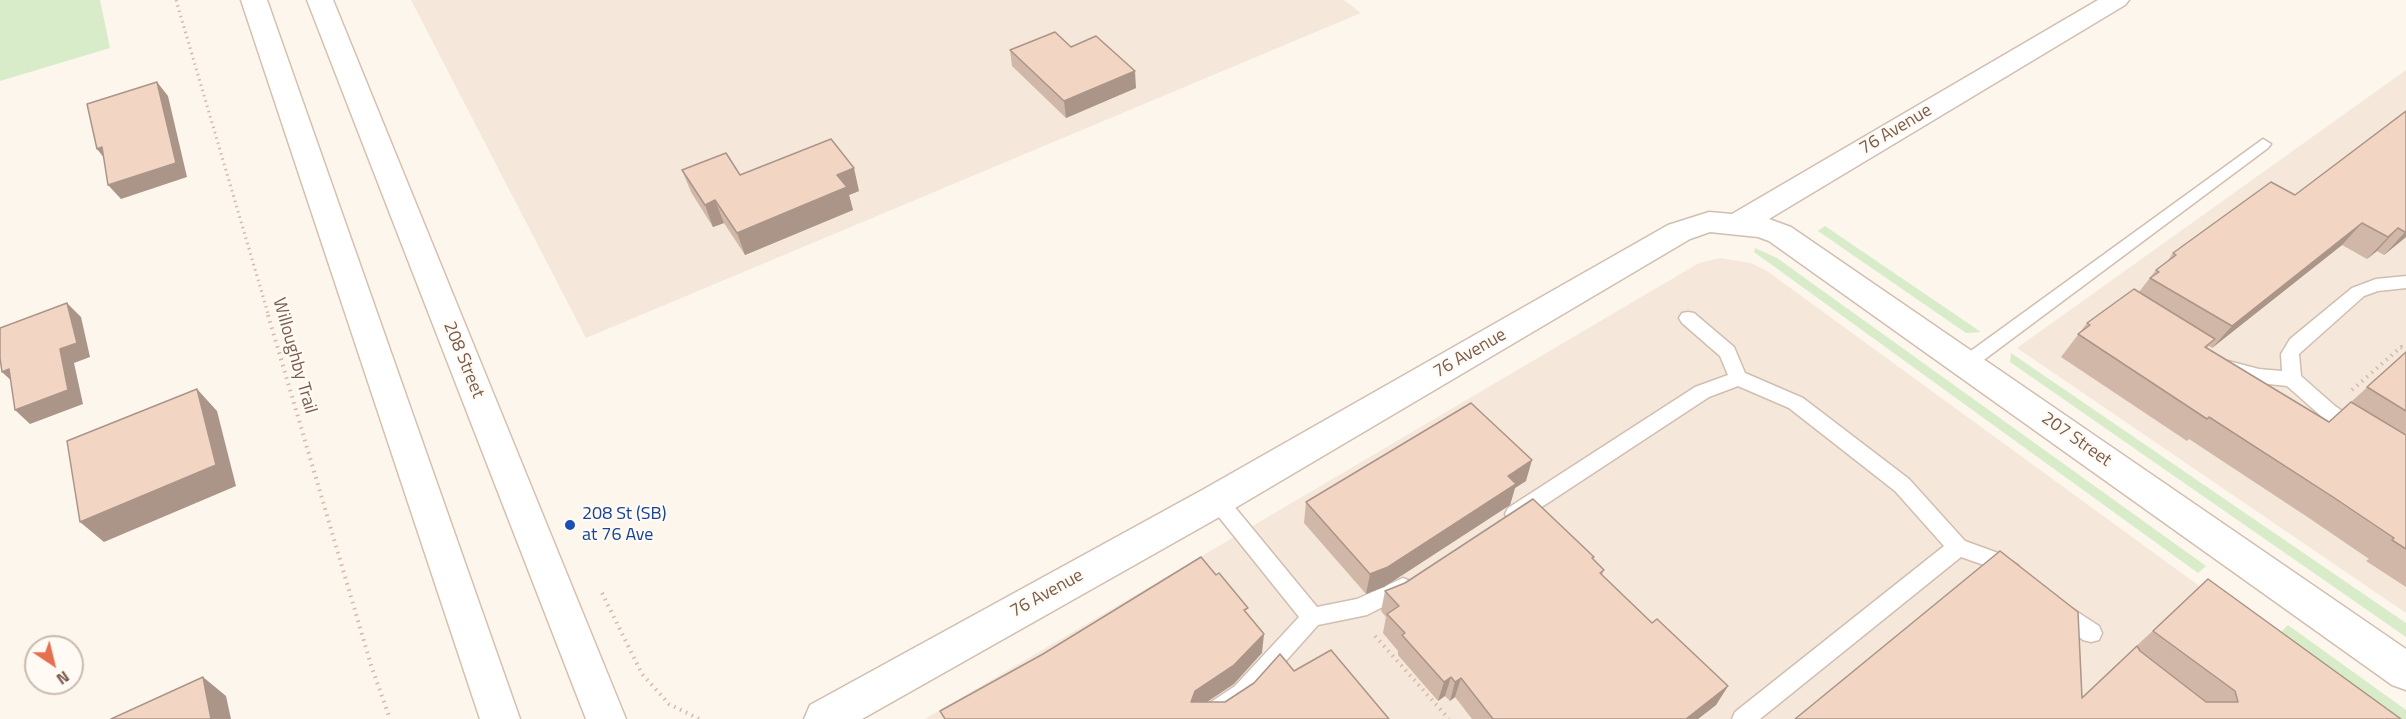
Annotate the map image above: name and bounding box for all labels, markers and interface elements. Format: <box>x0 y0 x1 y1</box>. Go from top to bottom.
street label: 76 Avenue <box>1856 100 1936 160</box>
street label: Willoughby Trail <box>267 296 321 416</box>
street label: 208 Street <box>438 319 488 401</box>
street label: 76 Avenue <box>1430 325 1510 383</box>
street label: 207 Street <box>2037 408 2115 472</box>
place label: 208 St (SB) at 76 Ave <box>582 504 666 546</box>
marker: 208 St (SB) at 76 Ave <box>563 518 577 532</box>
street label: 76 Avenue <box>1007 565 1087 623</box>
north arrow <box>24 635 84 695</box>
text: N <box>52 665 75 691</box>

